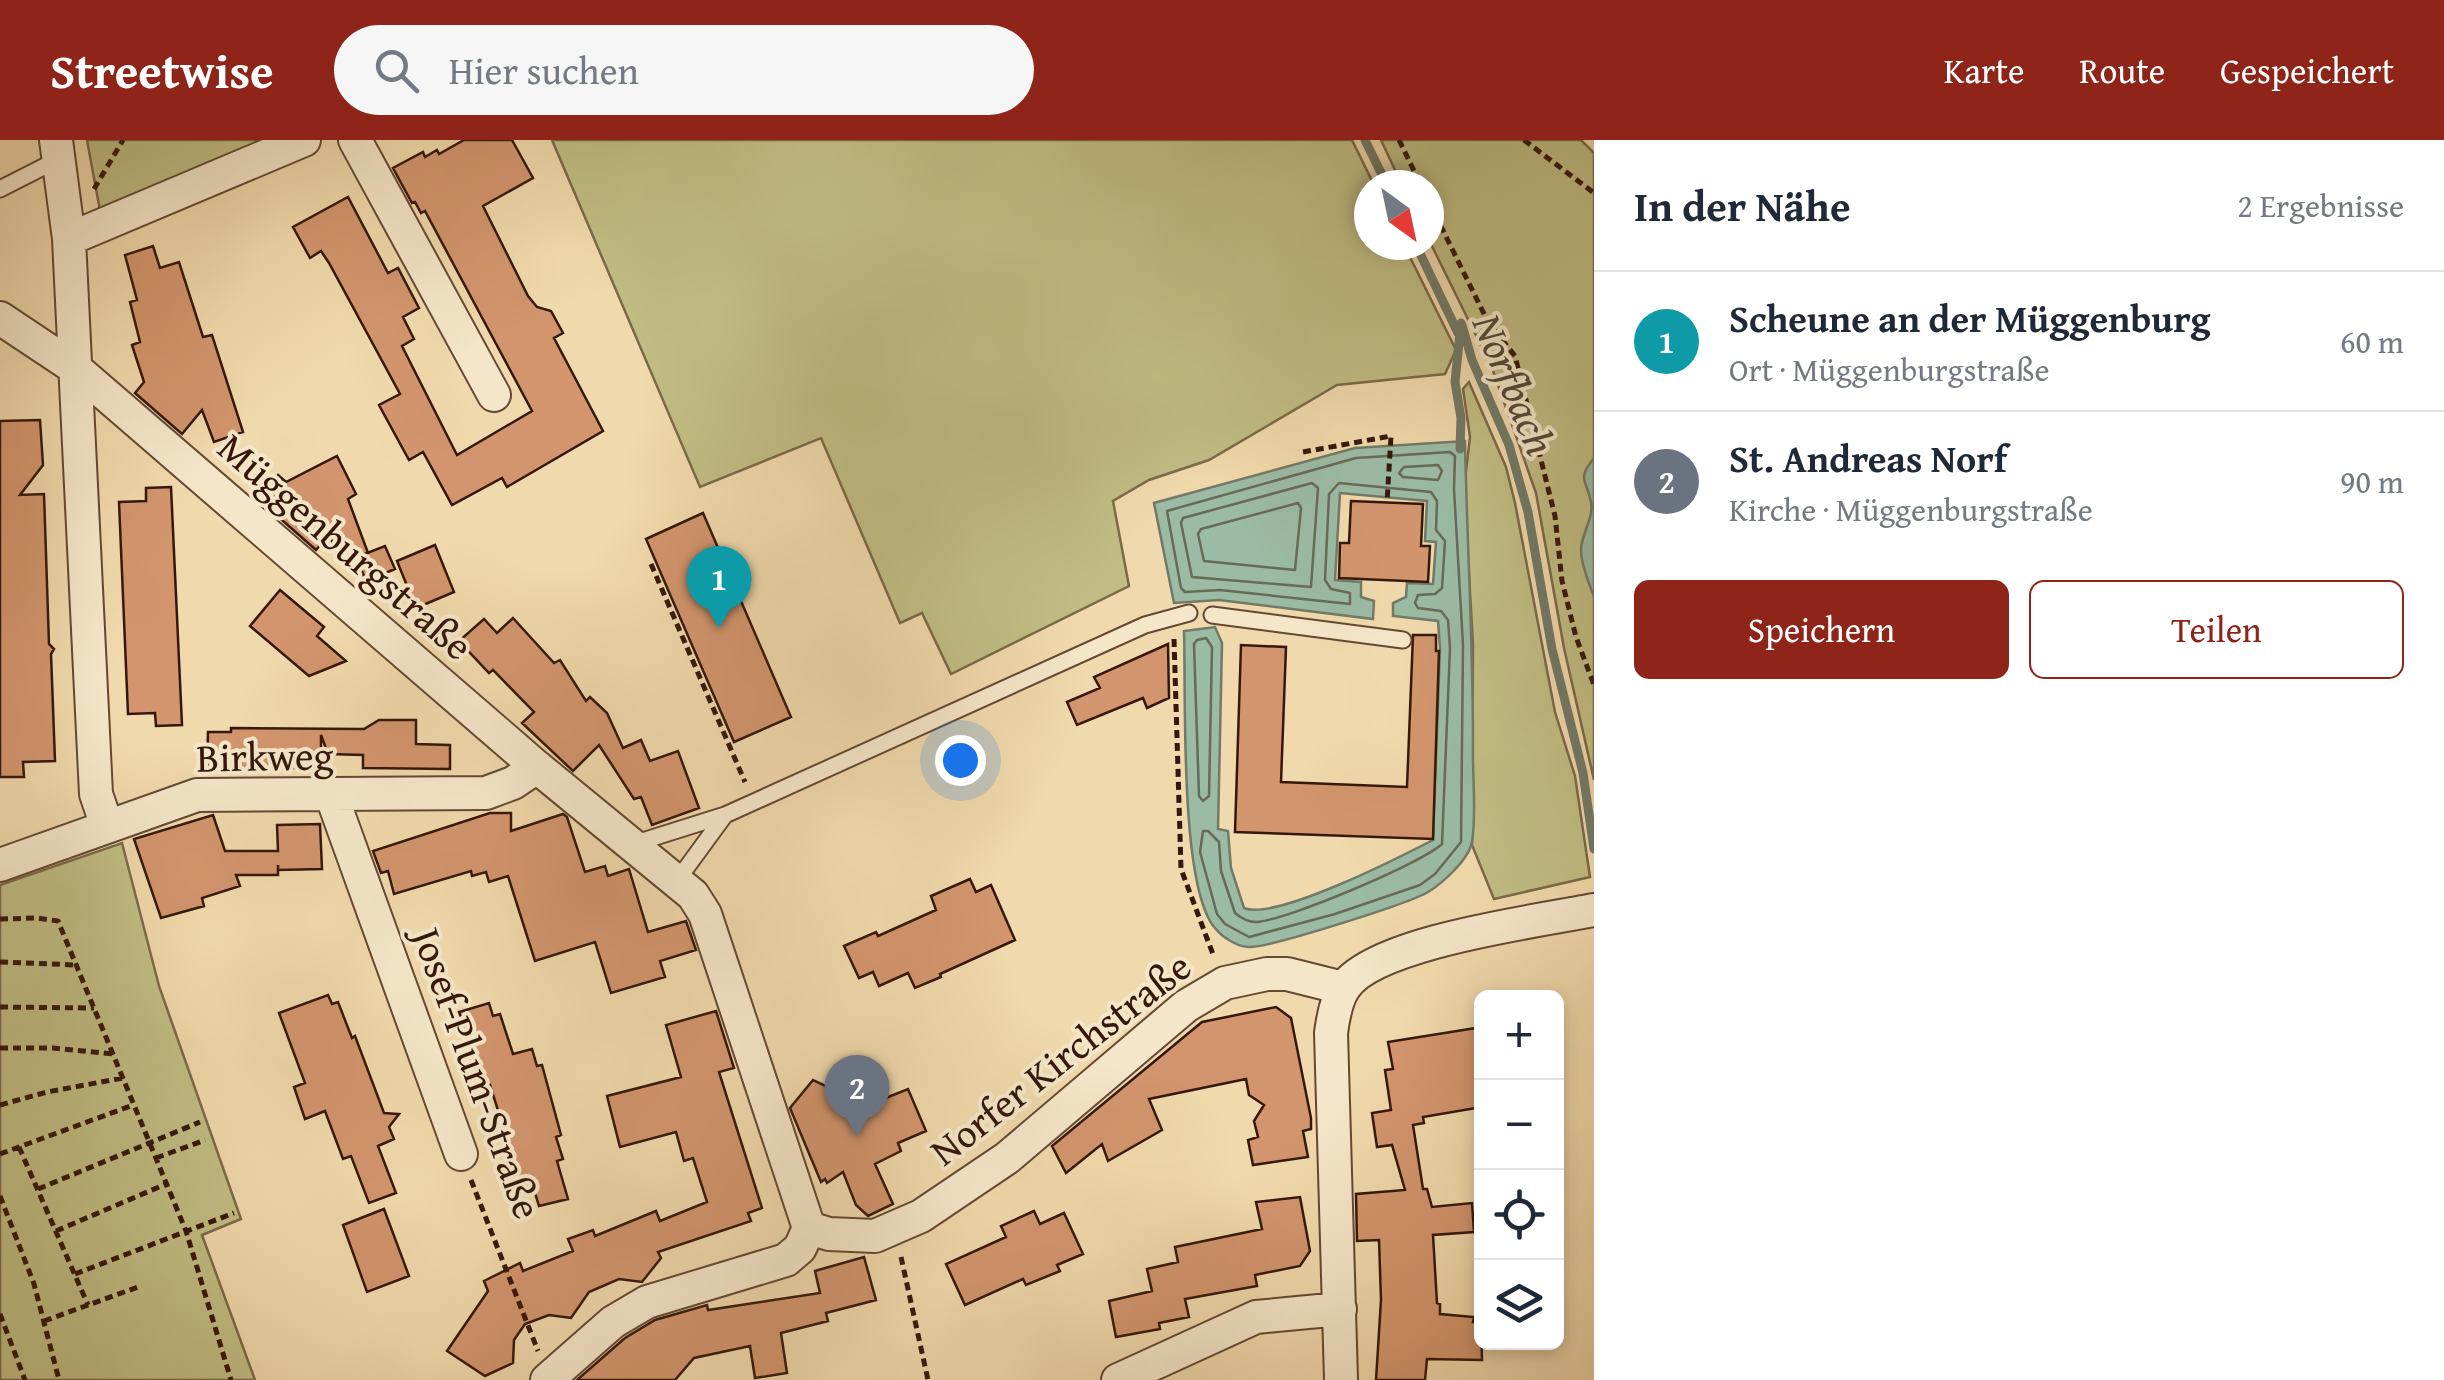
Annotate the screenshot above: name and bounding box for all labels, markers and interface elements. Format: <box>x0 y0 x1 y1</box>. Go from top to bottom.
search box <box>334 25 1034 115</box>
text: Streetwise <box>50 35 274 106</box>
text: Hier suchen <box>449 42 639 98</box>
icon: search <box>369 43 424 98</box>
text: Karte <box>1944 45 2024 96</box>
text: Route <box>2079 45 2165 96</box>
text: Gespeichert <box>2220 45 2394 96</box>
north arrow <box>1354 170 1444 260</box>
text: In der Nähe <box>1634 175 1851 236</box>
text: 2 Ergebnisse <box>2237 182 2404 229</box>
text: Scheune an der Müggenburg <box>1729 290 2211 346</box>
water label: Norfbach <box>1458 303 1572 464</box>
text: 1 <box>1658 318 1675 365</box>
text: 60 m <box>2340 318 2404 365</box>
text: Ort · Müggenburgstraße <box>1729 346 2049 393</box>
street label: Müggenburgstraße <box>205 418 487 674</box>
text: St. Andreas Norf <box>1729 430 2007 486</box>
text: 2 <box>1658 458 1675 505</box>
text: 90 m <box>2340 458 2404 505</box>
text: Kirche · Müggenburgstraße <box>1729 486 2093 533</box>
pin: 1 <box>686 546 752 628</box>
button: Speichern <box>1634 580 2009 679</box>
button: Teilen <box>2029 580 2404 679</box>
street label: Birkweg <box>196 725 334 787</box>
your location <box>935 735 986 786</box>
street label: Josef-Plum-Straße <box>396 914 558 1227</box>
street label: Norfer Kirchstraße <box>917 937 1203 1179</box>
map controls <box>1474 990 1564 1350</box>
button: + <box>1474 990 1564 1080</box>
pin: 2 <box>824 1054 890 1137</box>
button: − <box>1474 1080 1564 1170</box>
button: locate <box>1474 1170 1564 1260</box>
button: layers <box>1474 1260 1564 1350</box>

